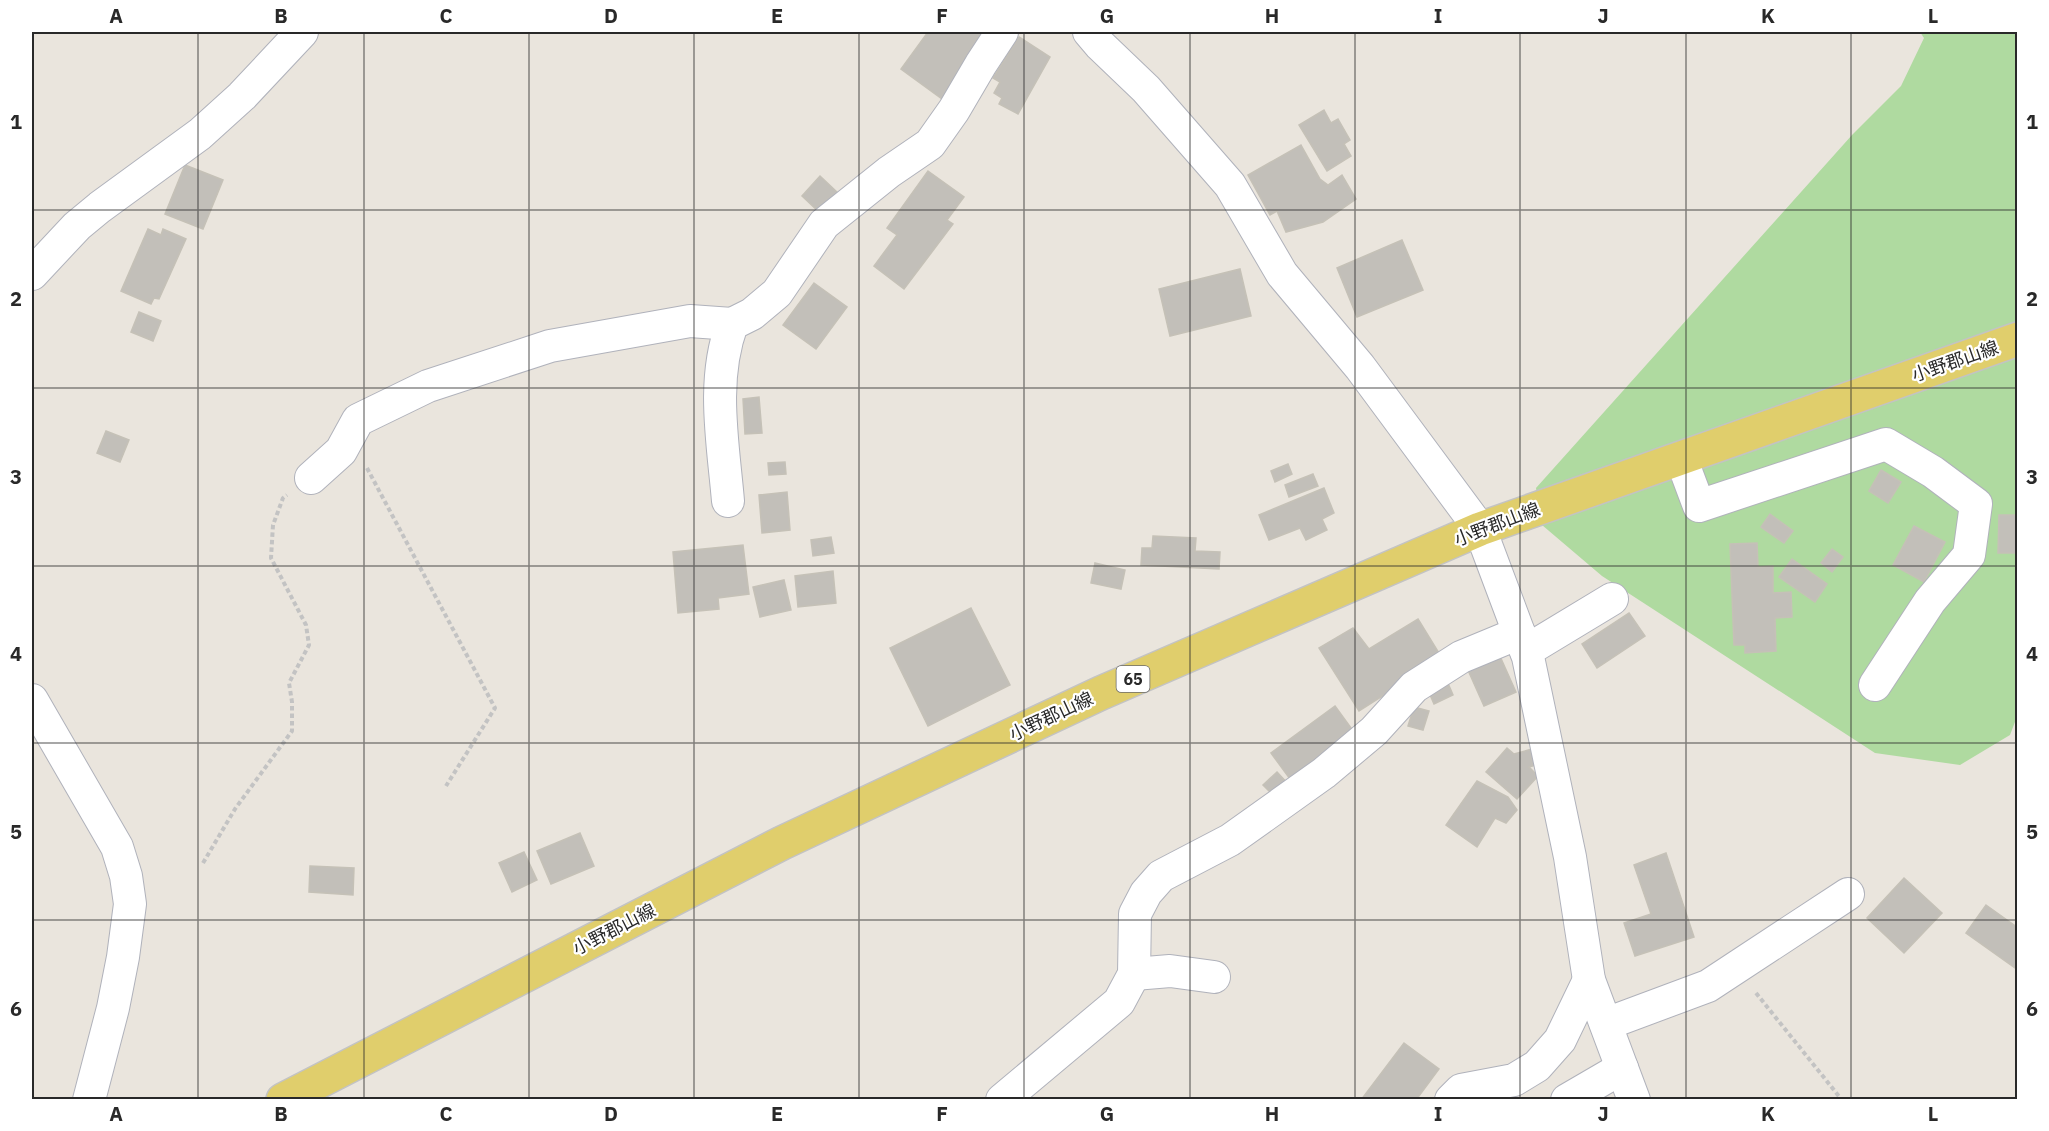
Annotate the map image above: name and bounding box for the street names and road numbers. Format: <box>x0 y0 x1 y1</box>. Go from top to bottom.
street label: 小野郡山線 <box>1909 335 2001 387</box>
street label: 小野郡山線 <box>1451 497 1543 551</box>
road number: 65 <box>1116 666 1150 692</box>
street label: 小野郡山線 <box>1005 687 1097 745</box>
street label: 小野郡山線 <box>569 898 659 960</box>

